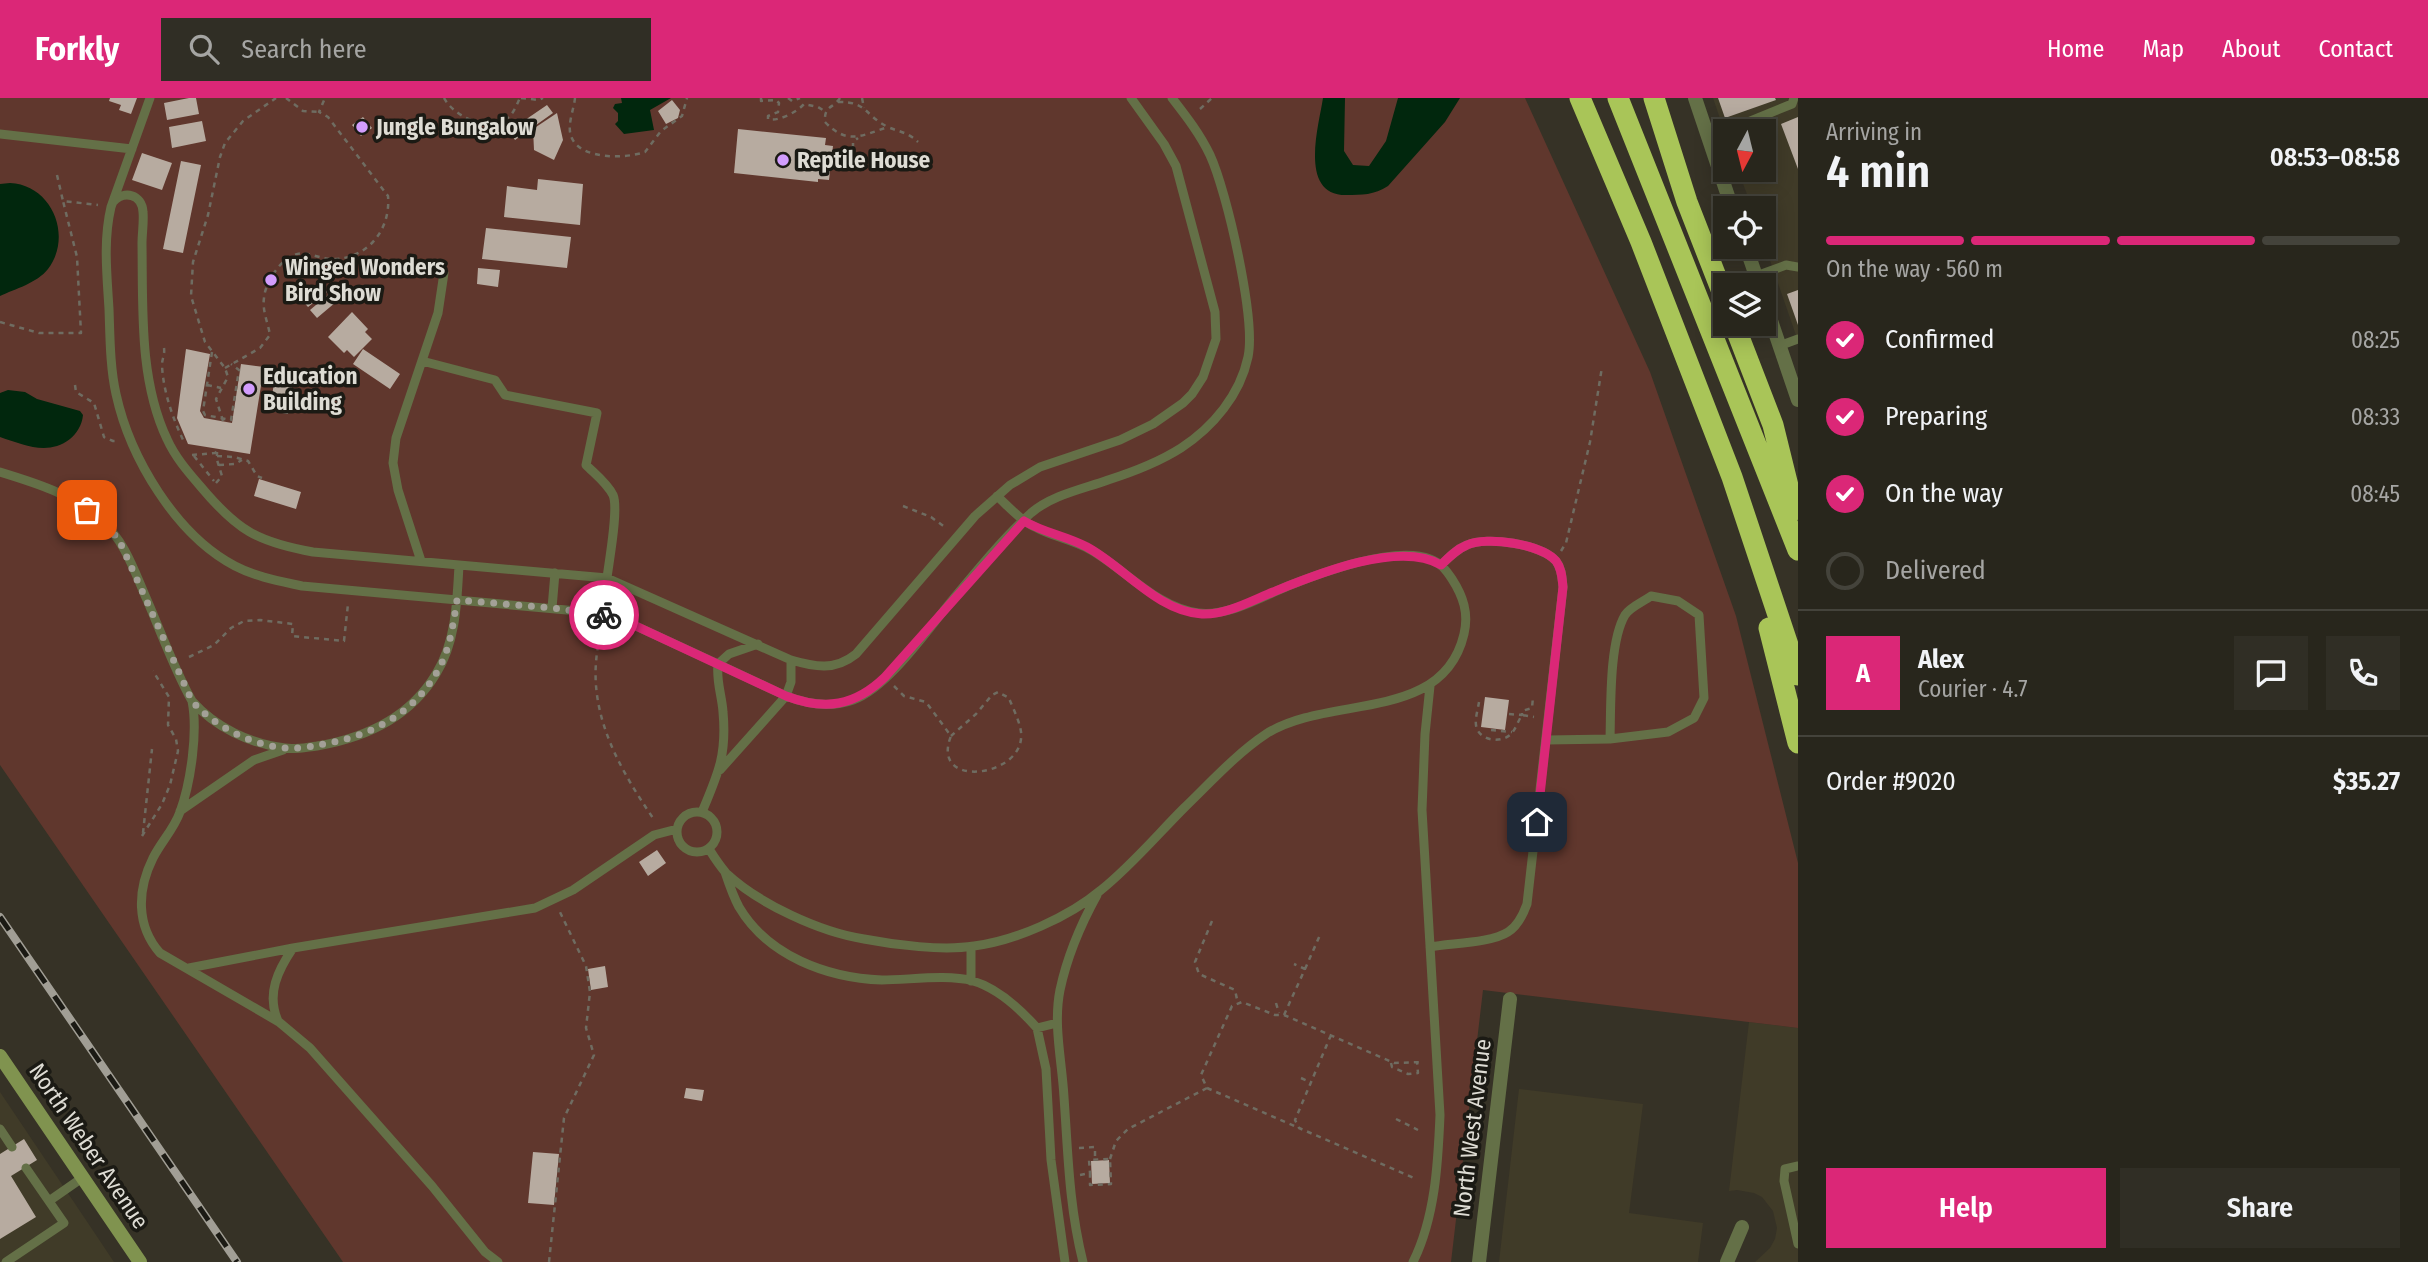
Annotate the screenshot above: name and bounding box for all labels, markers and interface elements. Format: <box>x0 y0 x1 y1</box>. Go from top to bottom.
search box <box>161 18 651 81</box>
text: Forkly <box>35 29 119 69</box>
icon: search <box>185 30 223 68</box>
text: Search here <box>241 34 367 65</box>
text: Home <box>2047 35 2104 63</box>
text: Map <box>2142 35 2184 63</box>
text: About <box>2222 35 2280 63</box>
text: Contact <box>2318 35 2393 63</box>
place label: Jungle Bungalow <box>375 113 534 141</box>
text: Arriving in <box>1826 118 1922 146</box>
marker: Jungle Bungalow <box>354 119 370 135</box>
north arrow <box>1713 119 1776 182</box>
map controls <box>1713 119 1776 336</box>
text: 08:53–08:58 <box>2270 142 2400 173</box>
text: 4 min <box>1826 144 1930 199</box>
place label: Reptile House <box>797 146 931 174</box>
marker: Reptile House <box>775 152 791 168</box>
button: locate <box>1713 196 1776 259</box>
place label: Winged Wonders Bird Show <box>285 253 445 307</box>
text: On the way · 560 m <box>1826 255 2003 283</box>
marker: Winged Wonders Bird Show <box>263 272 279 288</box>
button: layers <box>1713 273 1776 336</box>
icon: check <box>1826 321 1864 359</box>
text: Confirmed <box>1885 324 1995 355</box>
text: 08:25 <box>2351 326 2400 354</box>
place label: Education Building <box>263 362 358 416</box>
marker: Education Building <box>241 381 257 397</box>
icon: check <box>1826 398 1864 436</box>
text: Preparing <box>1885 401 1987 432</box>
text: 08:33 <box>2351 403 2400 431</box>
icon: check <box>1826 475 1864 513</box>
text: On the way <box>1885 478 2003 509</box>
pin <box>57 480 117 540</box>
text: 08:45 <box>2350 480 2400 508</box>
icon: bag <box>68 491 106 529</box>
text: Delivered <box>1885 555 1986 586</box>
courier <box>569 580 639 650</box>
icon: bike <box>585 596 623 634</box>
button: chat <box>2234 636 2308 710</box>
button: phone <box>2326 636 2400 710</box>
text: Alex <box>1918 644 1964 675</box>
text: A <box>1856 658 1870 689</box>
text: Courier · 4.7 <box>1918 675 2028 703</box>
text: Order #9020 <box>1826 766 1956 797</box>
text: $35.27 <box>2333 766 2400 797</box>
pin <box>1507 792 1567 852</box>
icon: home <box>1518 803 1556 841</box>
street label: North West Avenue <box>1447 1037 1497 1219</box>
street label: North Weber Avenue <box>23 1058 155 1234</box>
button: Help <box>1826 1168 2106 1248</box>
button: Share <box>2120 1168 2400 1248</box>

